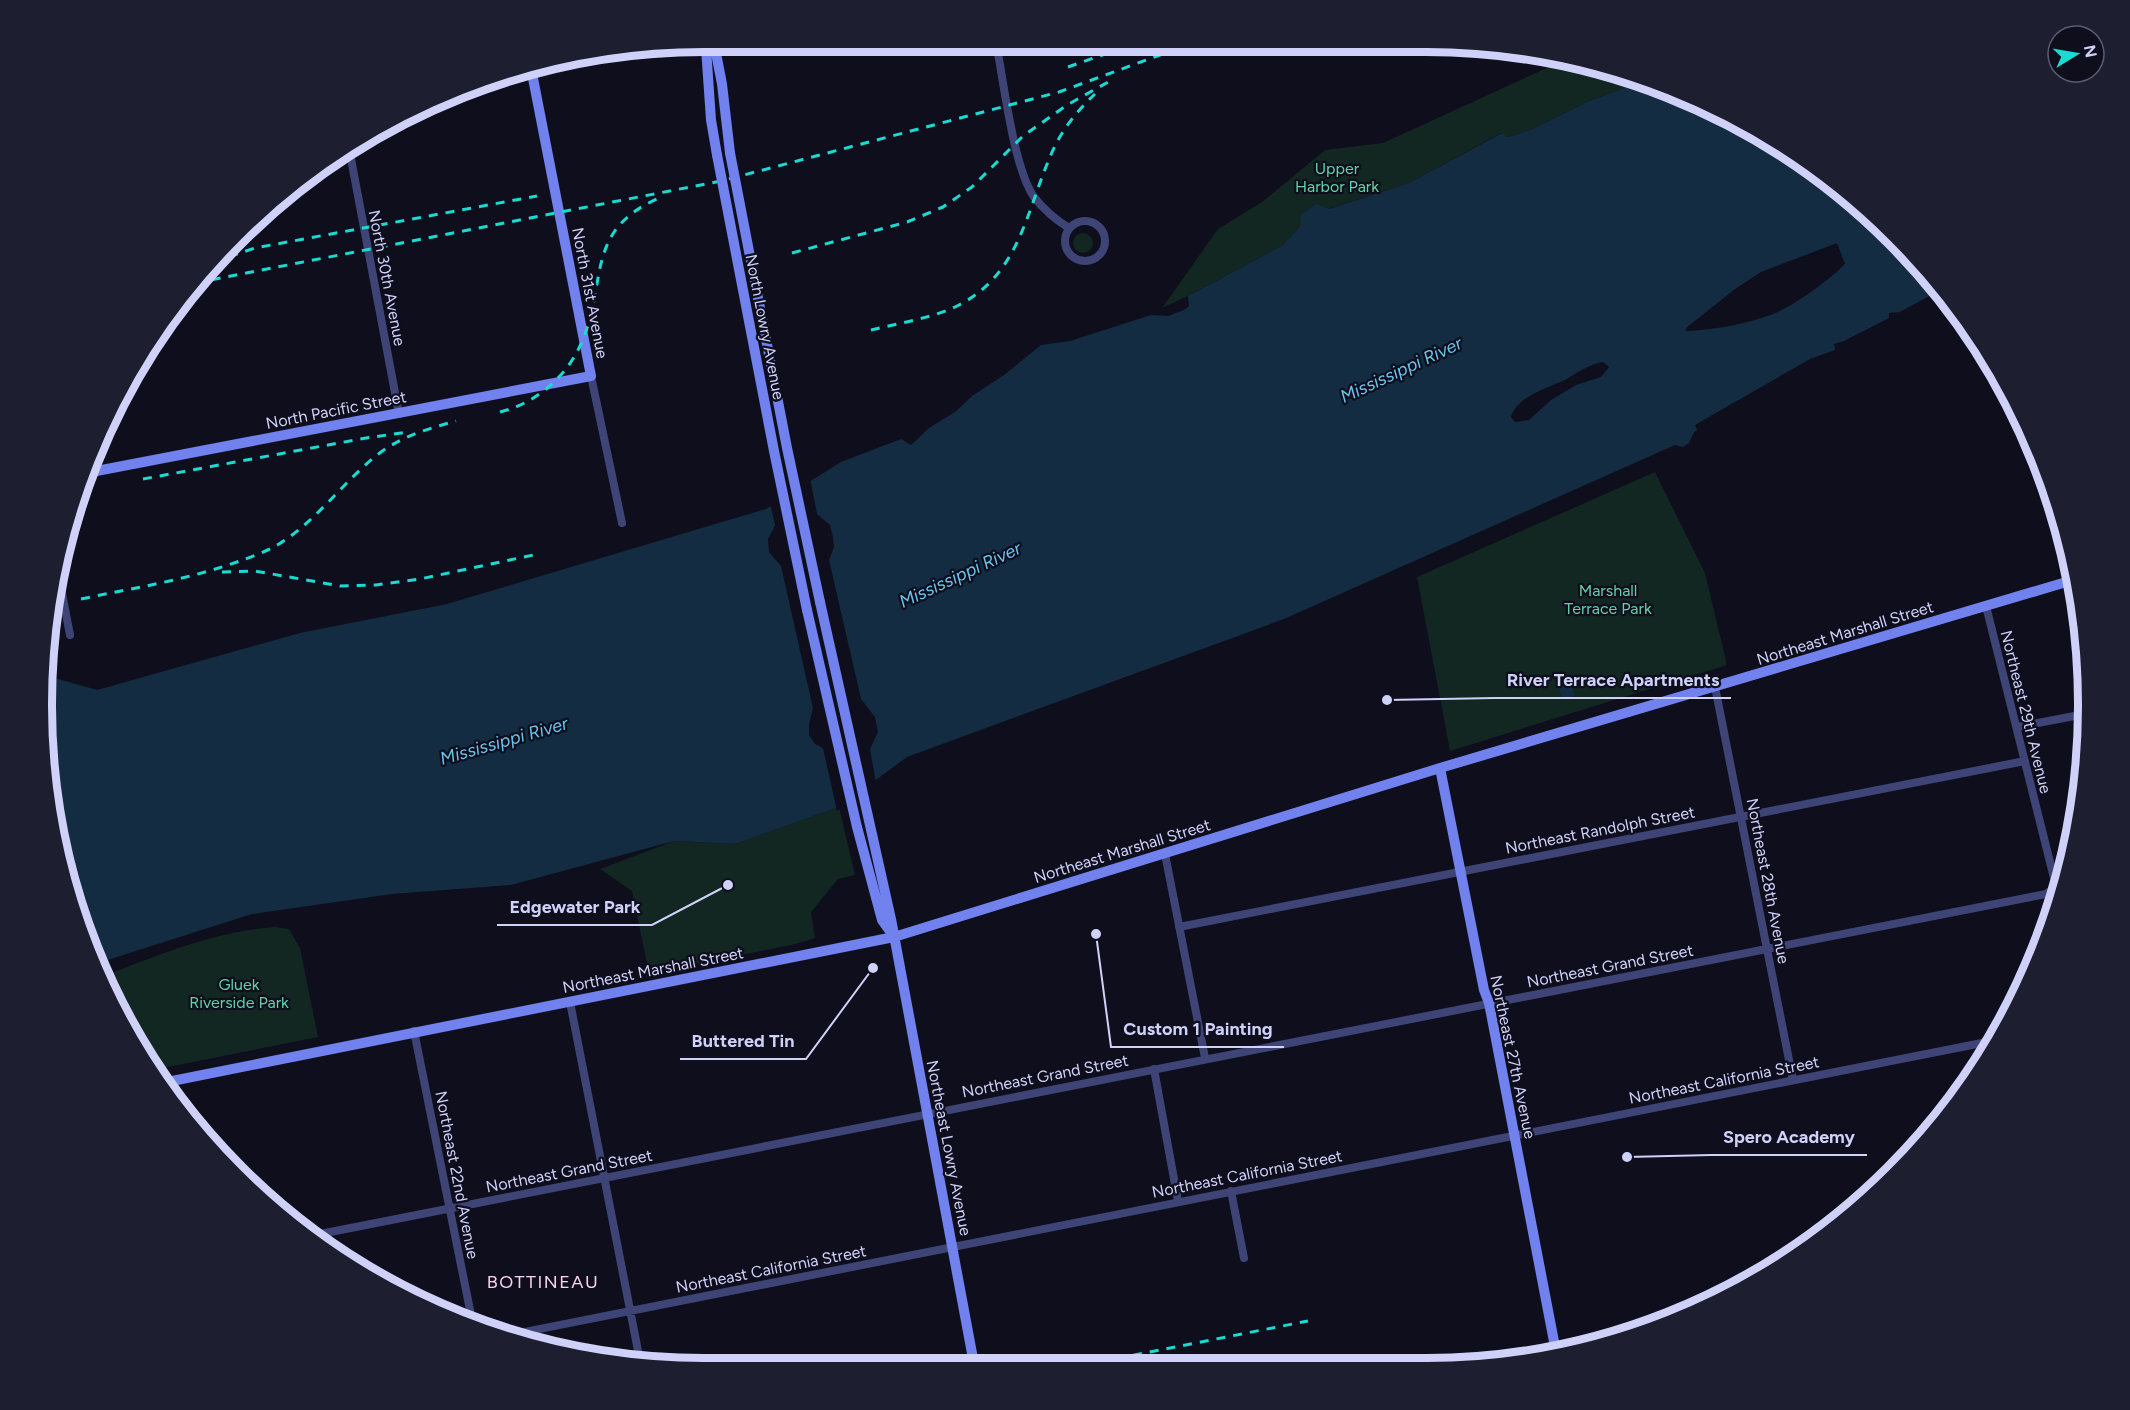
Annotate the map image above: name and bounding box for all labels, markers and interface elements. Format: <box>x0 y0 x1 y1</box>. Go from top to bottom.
north arrow <box>2046 24 2106 84</box>
text: N <box>2080 43 2101 59</box>
park label: Upper Harbor Park <box>1295 159 1379 196</box>
street label: North 30th Avenue <box>365 208 410 348</box>
street label: North 31st Avenue <box>568 226 612 360</box>
street label: North Lowry Avenue <box>742 253 788 402</box>
water label: Mississippi River <box>1336 332 1466 408</box>
street label: North Pacific Street <box>264 387 408 433</box>
water label: Mississippi River <box>895 537 1025 613</box>
park label: Marshall Terrace Park <box>1564 581 1652 618</box>
street label: Northeast Marshall Street <box>1754 597 1936 669</box>
street label: Northeast 29th Avenue <box>1997 628 2056 796</box>
callout: River Terrace Apartments <box>1495 662 1731 698</box>
text: River Terrace Apartments <box>1507 669 1720 691</box>
water label: Mississippi River <box>437 712 571 770</box>
street label: Northeast 28th Avenue <box>1743 797 1793 966</box>
street label: Northeast Randolph Street <box>1504 802 1696 858</box>
street label: Northeast Marshall Street <box>1031 815 1213 887</box>
callout: Edgewater Park <box>497 889 652 925</box>
text: Edgewater Park <box>510 896 641 918</box>
street label: Northeast Grand Street <box>1525 941 1695 991</box>
street label: Northeast Marshall Street <box>561 943 745 997</box>
street label: Northeast 27th Avenue <box>1486 973 1540 1141</box>
park label: Gluek Riverside Park <box>189 975 289 1012</box>
callout: Custom 1 Painting <box>1111 1011 1284 1047</box>
text: Custom 1 Painting <box>1123 1018 1273 1040</box>
callout: Buttered Tin <box>680 1023 806 1059</box>
text: Buttered Tin <box>692 1030 794 1052</box>
street label: Northeast Grand Street <box>960 1051 1130 1101</box>
street label: Northeast California Street <box>1627 1052 1821 1108</box>
street label: Northeast Lowry Avenue <box>923 1059 975 1238</box>
street label: Northeast 22nd Avenue <box>431 1089 483 1261</box>
callout: Spero Academy <box>1711 1119 1867 1155</box>
text: Spero Academy <box>1723 1126 1856 1148</box>
street label: Northeast Grand Street <box>484 1146 654 1196</box>
street label: Northeast California Street <box>1150 1146 1344 1202</box>
street label: Northeast California Street <box>674 1241 868 1297</box>
district label: BOTTINEAU <box>487 1271 599 1293</box>

